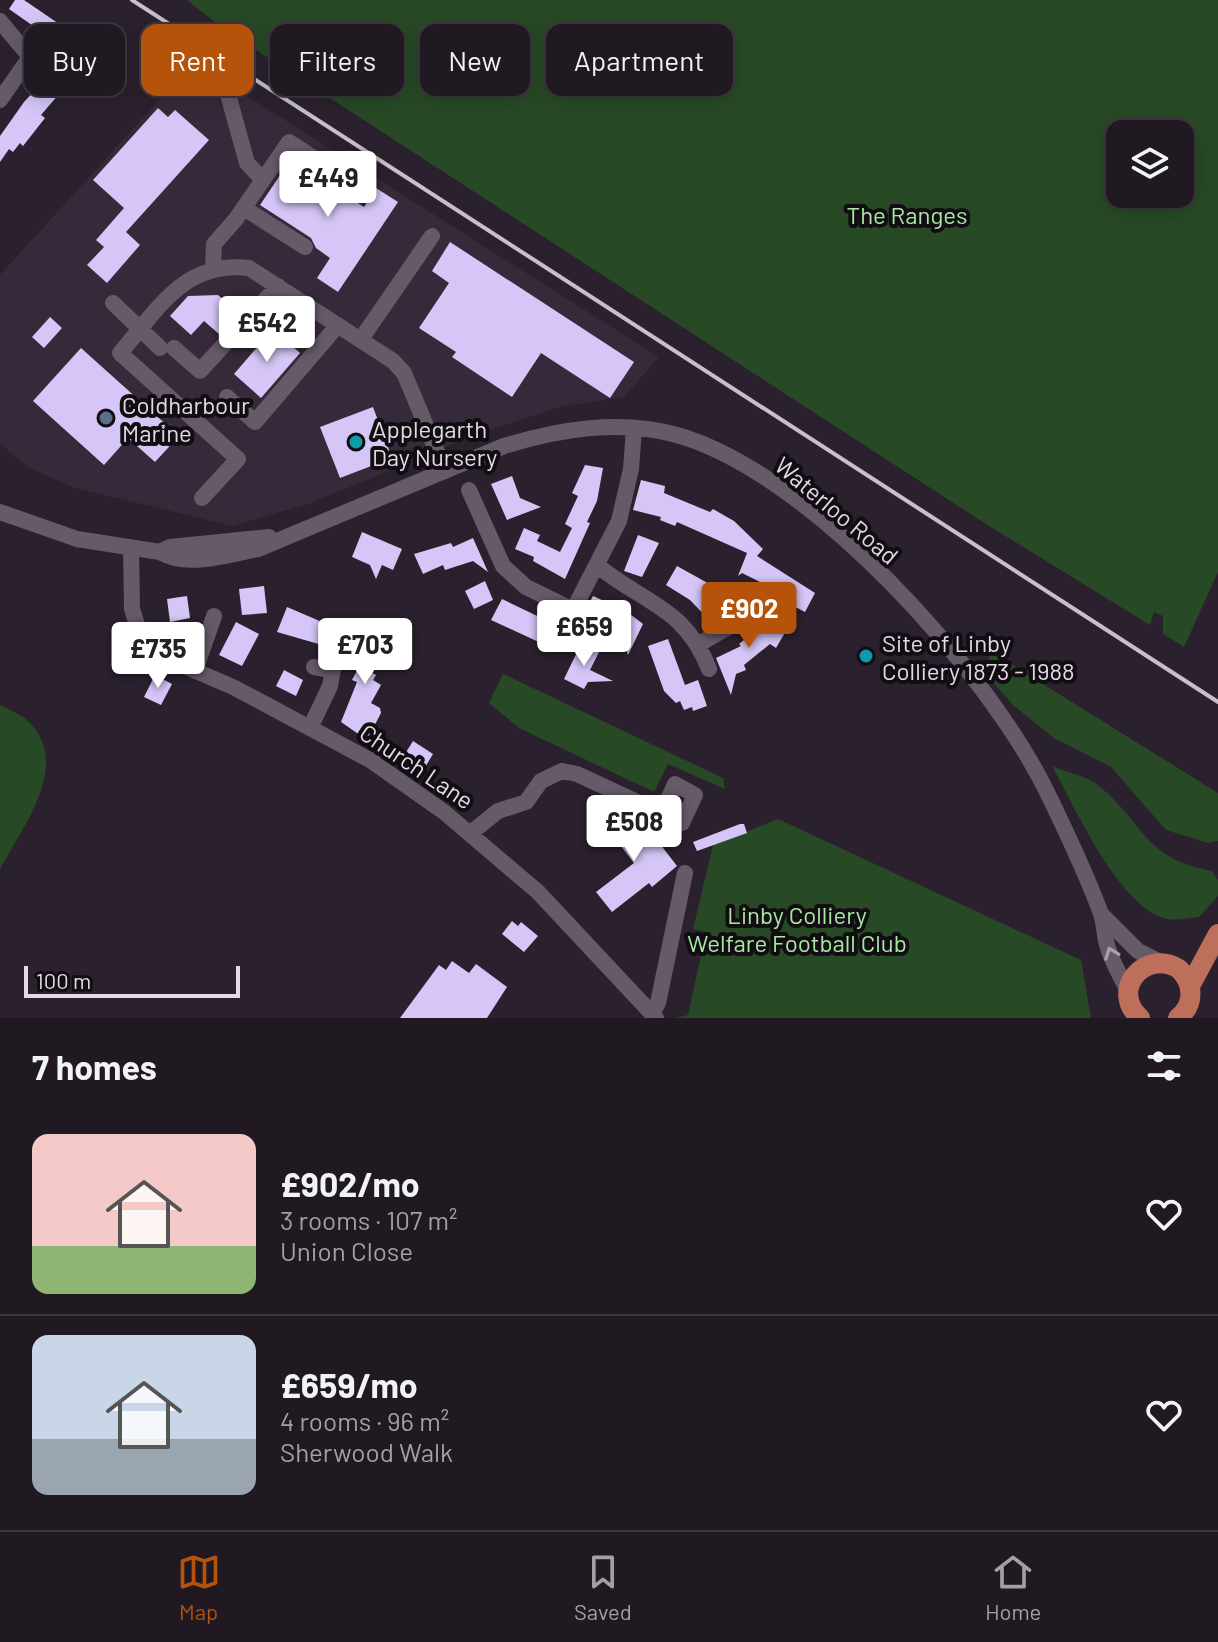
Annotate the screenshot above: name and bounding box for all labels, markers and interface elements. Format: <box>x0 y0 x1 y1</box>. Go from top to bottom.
chip: Buy <box>24 24 125 96</box>
chip: Rent <box>141 24 254 96</box>
chip: Filters <box>270 24 404 96</box>
chip: New <box>420 24 530 96</box>
chip: Apartment <box>546 24 733 96</box>
map controls <box>1106 120 1194 208</box>
button: layers <box>1106 120 1194 208</box>
pin: £449 <box>281 151 375 219</box>
text: £449 <box>297 161 359 192</box>
park label: The Ranges <box>847 200 967 229</box>
pin: £542 <box>220 296 314 364</box>
text: £542 <box>237 306 297 337</box>
place label: Coldharbour Marine <box>122 390 250 447</box>
marker: Coldharbour Marine <box>97 409 115 427</box>
place label: Applegarth Day Nursery <box>372 414 497 471</box>
marker: Applegarth Day Nursery <box>347 433 365 451</box>
street label: Waterloo Road <box>770 450 904 570</box>
pin: £902 <box>702 582 796 650</box>
text: £902 <box>719 592 779 623</box>
pin: £659 <box>537 600 631 668</box>
text: £659 <box>555 610 613 641</box>
pin: £703 <box>318 618 412 686</box>
pin: £735 <box>111 622 205 690</box>
text: £703 <box>336 628 394 659</box>
place label: Site of Linby Colliery 1873 - 1988 <box>882 628 1074 685</box>
text: £735 <box>130 632 186 663</box>
marker: Site of Linby Colliery 1873 - 1988 <box>857 647 875 665</box>
street label: Church Lane <box>355 717 479 815</box>
pin: £508 <box>587 795 681 863</box>
text: £508 <box>605 805 663 836</box>
park label: Linby Colliery Welfare Football Club <box>687 900 907 957</box>
one-way arrow <box>1104 947 1121 961</box>
scale bar <box>24 962 240 998</box>
text: 100 m <box>36 967 91 993</box>
icon: filters <box>1142 1044 1186 1088</box>
text: 7 homes <box>32 1046 157 1087</box>
text: £902/mo <box>280 1163 420 1204</box>
icon: home <box>96 1166 192 1262</box>
icon: heart <box>1142 1192 1186 1236</box>
text: 3 rooms · 107 m² <box>280 1204 457 1235</box>
text: Union Close <box>280 1235 413 1266</box>
text: £659/mo <box>280 1364 418 1405</box>
icon: home <box>96 1367 192 1463</box>
icon: heart <box>1142 1393 1186 1437</box>
text: 4 rooms · 96 m² <box>280 1405 449 1436</box>
text: Sherwood Walk <box>280 1436 453 1467</box>
tab: Map <box>177 1550 221 1624</box>
tab: Saved <box>574 1550 632 1624</box>
tab: Home <box>985 1550 1041 1624</box>

